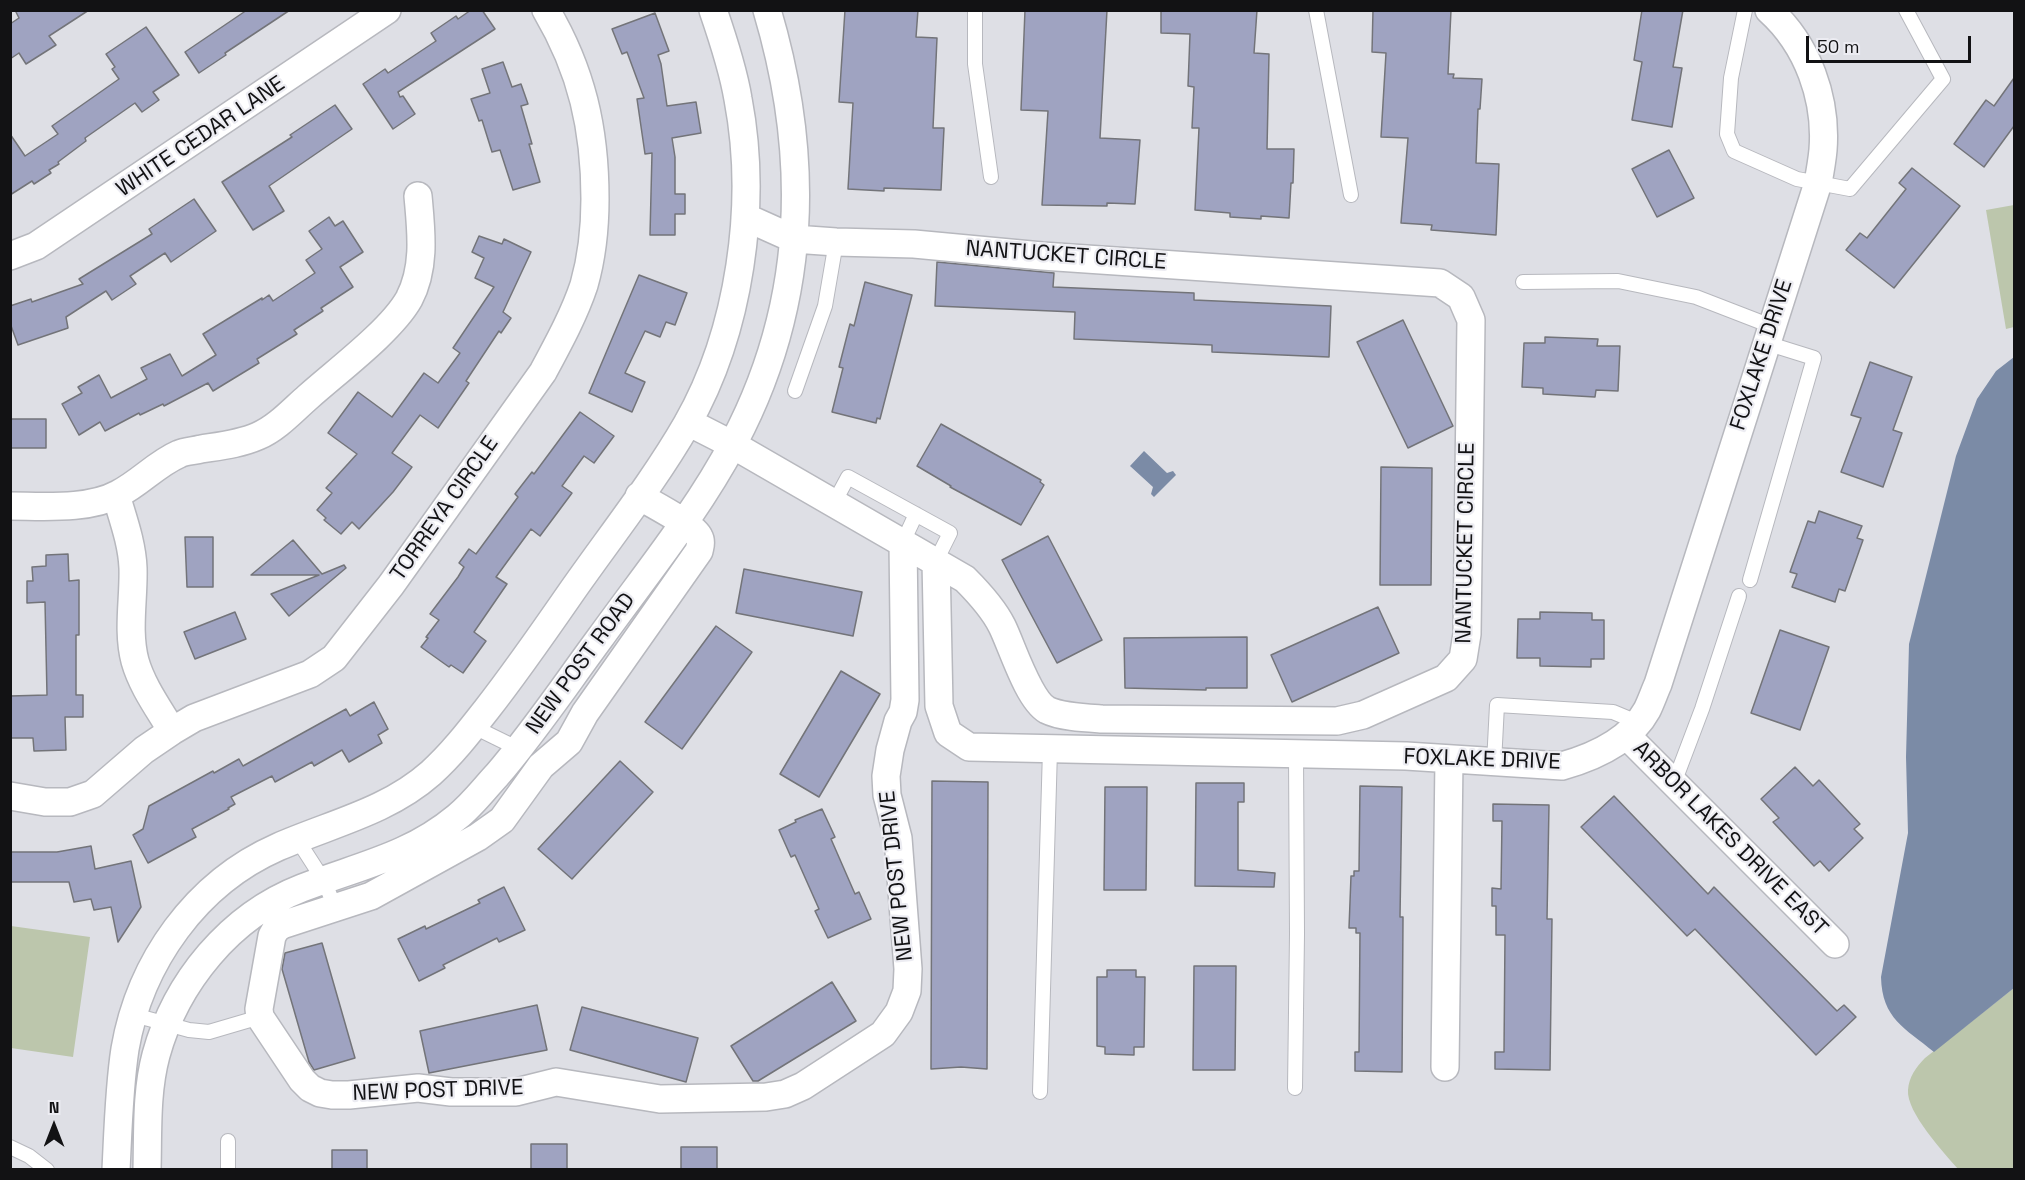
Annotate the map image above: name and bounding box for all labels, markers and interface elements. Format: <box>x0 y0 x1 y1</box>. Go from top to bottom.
scale bar <box>1809 24 1974 62</box>
text: 50 m <box>1817 35 1859 58</box>
street label: WHITE CEDAR LANE <box>112 71 290 203</box>
street label: NANTUCKET CIRCLE <box>965 236 1167 276</box>
street label: FOXLAKE DRIVE <box>1725 276 1799 434</box>
street label: TORREYA CIRCLE <box>385 432 505 586</box>
street label: NANTUCKET CIRCLE <box>1451 442 1481 644</box>
street label: NEW POST ROAD <box>521 588 641 740</box>
street label: ARBOR LAKES DRIVE EAST <box>1627 736 1833 942</box>
street label: FOXLAKE DRIVE <box>1403 744 1561 776</box>
street label: NEW POST DRIVE <box>875 790 919 962</box>
street label: NEW POST DRIVE <box>352 1075 524 1107</box>
north arrow <box>24 1096 84 1156</box>
text: N <box>49 1097 59 1118</box>

